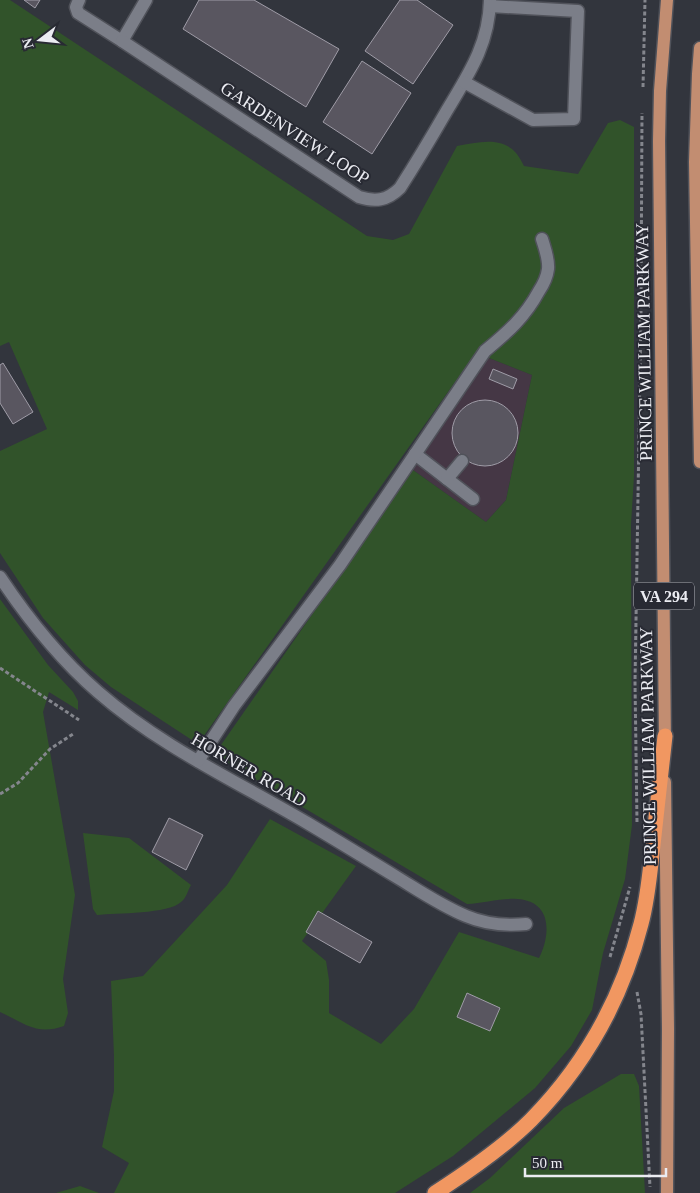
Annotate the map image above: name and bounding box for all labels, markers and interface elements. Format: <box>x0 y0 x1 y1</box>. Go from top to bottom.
north arrow <box>15 15 65 65</box>
text: N <box>19 37 37 50</box>
street label: GARDENVIEW LOOP <box>217 77 373 189</box>
street label: PRINCE WILLIAM PARKWAY <box>632 223 656 461</box>
road number: VA 294 <box>634 582 694 610</box>
street label: PRINCE WILLIAM PARKWAY <box>636 627 660 865</box>
street label: HORNER ROAD <box>188 729 310 811</box>
scale bar <box>525 1146 666 1178</box>
text: 50 m <box>532 1155 563 1171</box>

